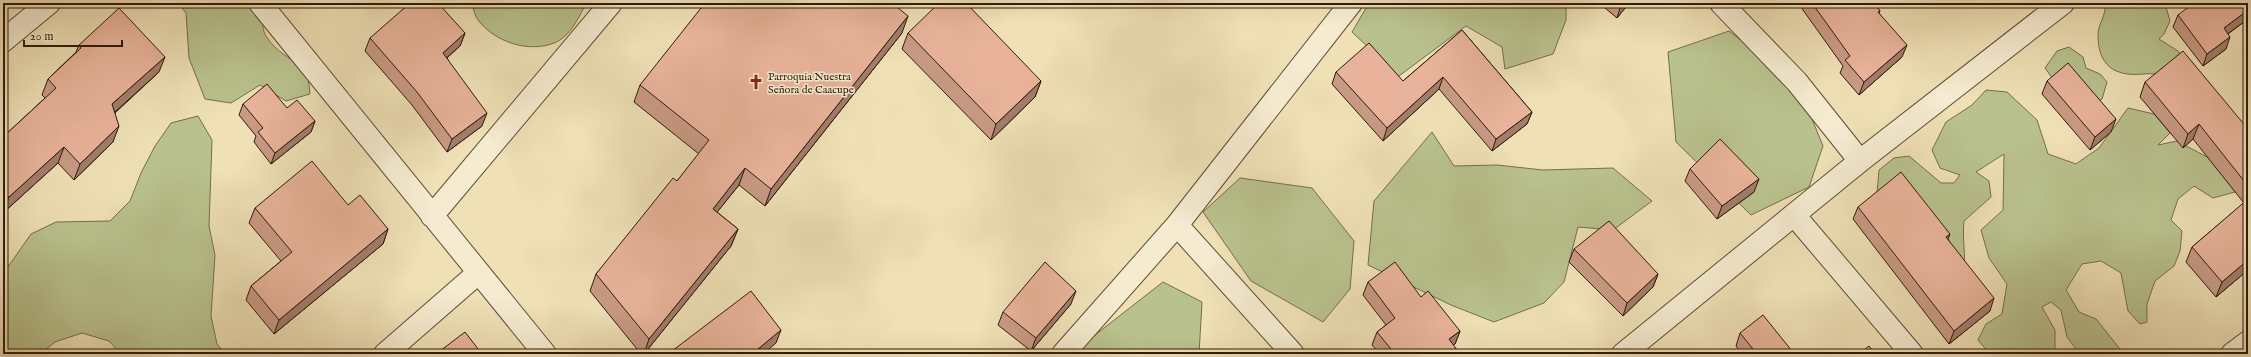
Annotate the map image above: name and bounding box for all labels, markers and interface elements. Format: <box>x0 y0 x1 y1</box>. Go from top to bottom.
scale bar <box>24 22 122 48</box>
text: 20 m <box>30 29 53 44</box>
place label: Parroquia Nuestra Señora de Caacupe <box>768 70 854 97</box>
church icon: Parroquia Nuestra Señora de Caacupe <box>747 73 765 91</box>

